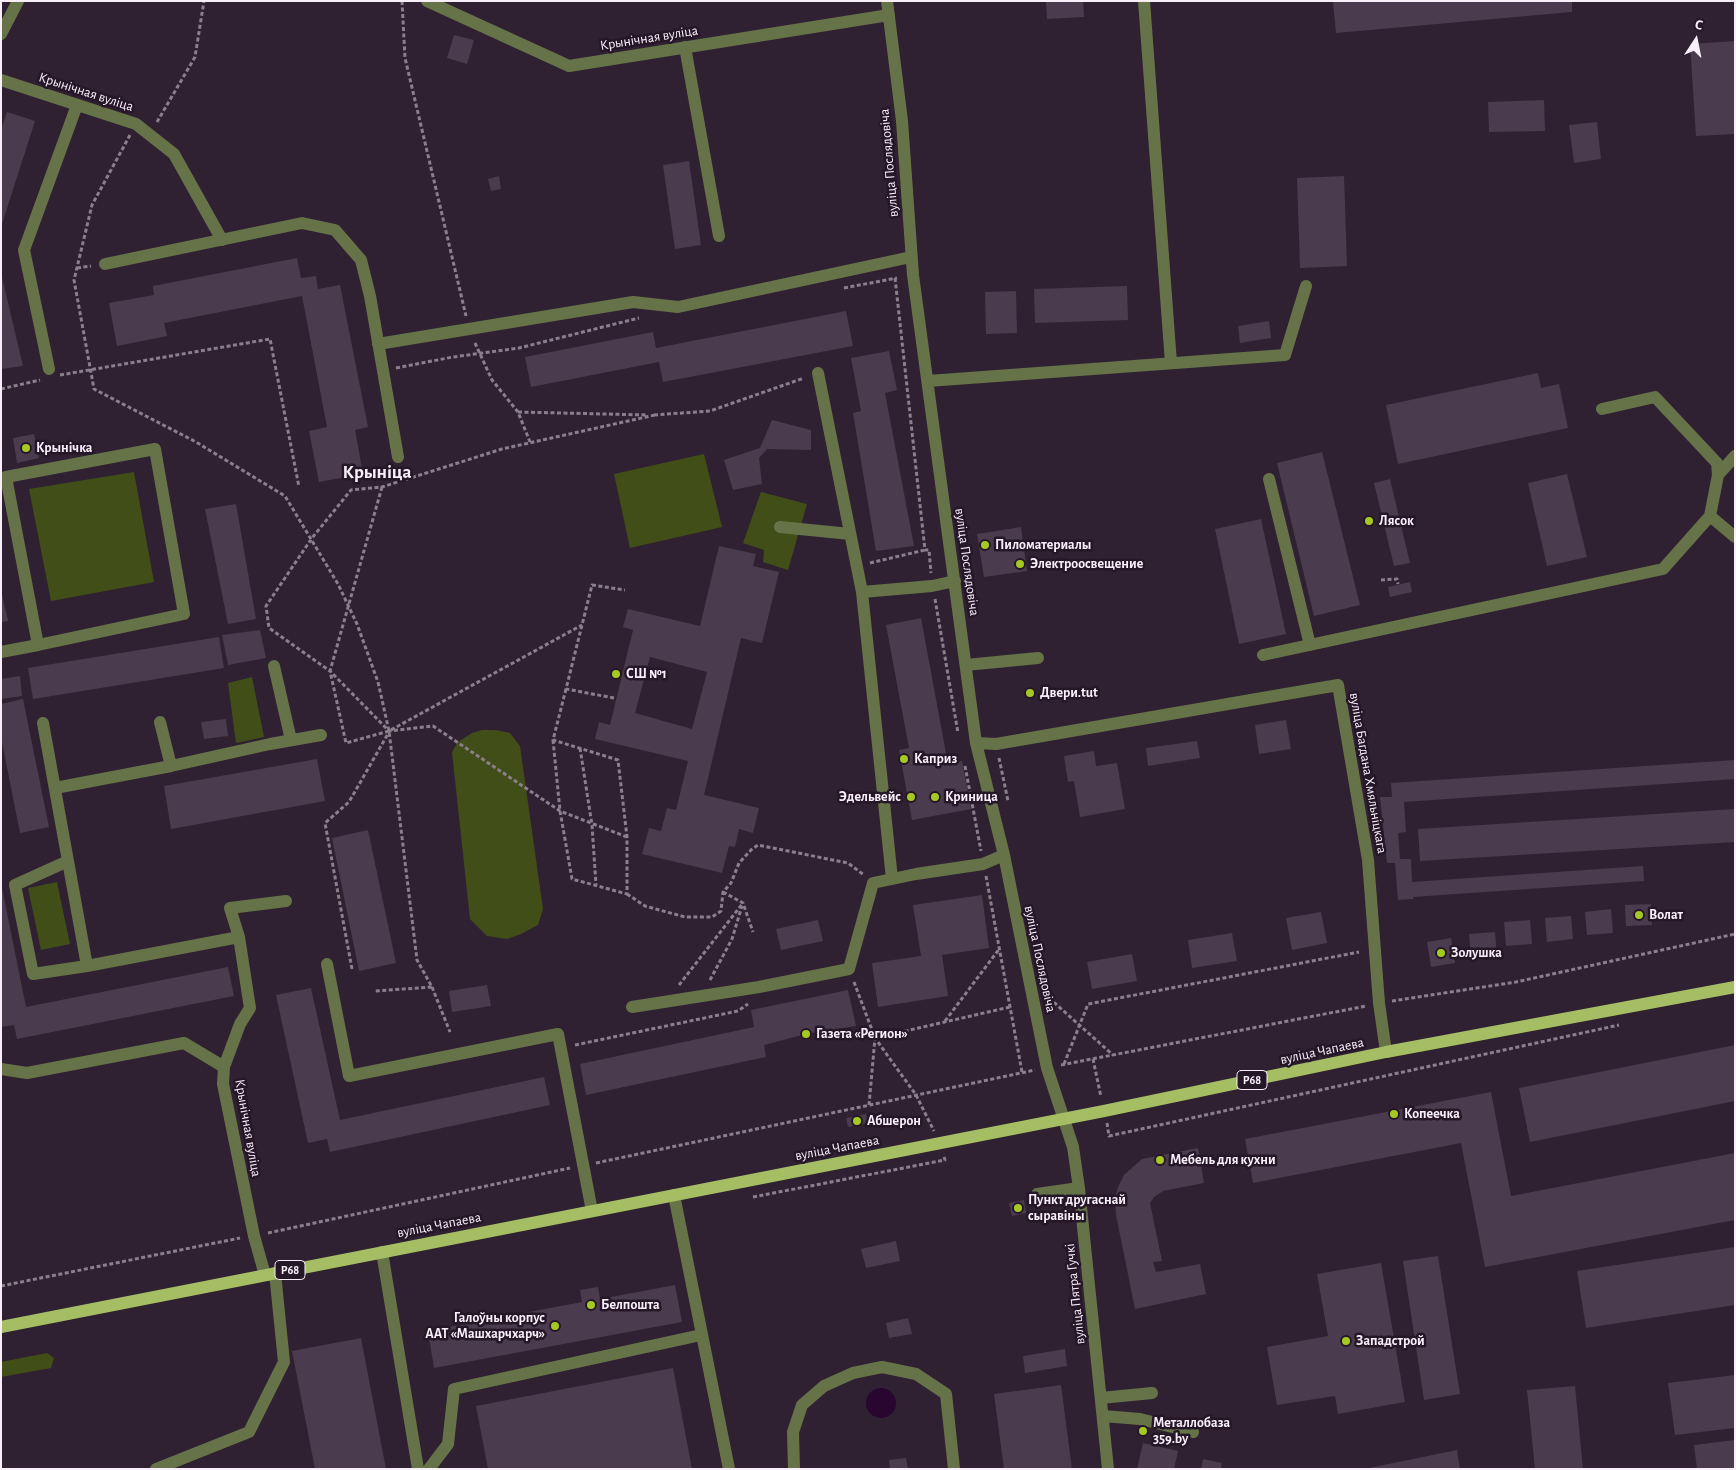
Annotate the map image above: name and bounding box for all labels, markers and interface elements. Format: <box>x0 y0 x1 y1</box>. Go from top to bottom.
north arrow <box>1671 15 1721 65</box>
text: С <box>1694 18 1704 33</box>
street label: Крынічная вуліца <box>599 22 699 54</box>
street label: Крынічная вуліца <box>36 69 136 115</box>
street label: вуліца Послядовіча <box>876 108 902 218</box>
place label: Крынічка <box>36 440 92 456</box>
marker: Крынічка <box>20 442 32 454</box>
district label: Крыніца <box>343 461 411 483</box>
street label: вуліца Послядовіча <box>951 507 983 617</box>
place label: Лясок <box>1379 513 1414 529</box>
marker: Лясок <box>1363 515 1375 527</box>
place label: Пиломатериалы <box>995 537 1091 553</box>
marker: Пиломатериалы <box>979 539 991 551</box>
place label: Электроосвещение <box>1030 556 1143 572</box>
marker: Электроосвещение <box>1014 558 1026 570</box>
place label: СШ №1 <box>626 666 667 682</box>
marker: СШ №1 <box>610 668 622 680</box>
place label: Двери.tut <box>1040 685 1098 701</box>
marker: Двери.tut <box>1024 687 1036 699</box>
street label: вуліца Багдана Хмяльніцкага <box>1346 691 1390 855</box>
place label: Каприз <box>914 751 957 767</box>
marker: Каприз <box>898 753 910 765</box>
place label: Эдельвейс <box>839 789 901 805</box>
place label: Криница <box>945 789 998 805</box>
marker: Эдельвейс <box>905 791 917 803</box>
marker: Криница <box>929 791 941 803</box>
street label: вуліца Послядовіча <box>1020 904 1060 1014</box>
place label: Волат <box>1649 907 1683 923</box>
marker: Волат <box>1633 909 1645 921</box>
place label: Золушка <box>1451 945 1502 961</box>
marker: Золушка <box>1435 947 1447 959</box>
place label: Газета «Регион» <box>816 1026 908 1042</box>
marker: Газета «Регион» <box>800 1028 812 1040</box>
street label: вуліца Чапаева <box>1279 1034 1365 1068</box>
road number: Р68 <box>1237 1070 1267 1090</box>
street label: Крынічная вуліца <box>231 1078 265 1178</box>
place label: Копеечка <box>1404 1106 1460 1122</box>
marker: Копеечка <box>1388 1108 1400 1120</box>
place label: Абшерон <box>867 1113 921 1129</box>
marker: Абшерон <box>851 1115 863 1127</box>
street label: вуліца Чапаева <box>794 1132 880 1164</box>
place label: Мебель для кухни <box>1170 1152 1276 1168</box>
marker: Мебель для кухни <box>1154 1154 1166 1166</box>
place label: Пункт другаснай сыравіны <box>1028 1192 1126 1224</box>
marker: Пункт другаснай сыравіны <box>1012 1202 1024 1214</box>
street label: вуліца Чапаева <box>396 1209 482 1241</box>
street label: вуліца Пятра Гучкі <box>1061 1243 1089 1345</box>
road number: Р68 <box>275 1260 305 1280</box>
place label: Белпошта <box>601 1297 660 1313</box>
marker: Белпошта <box>585 1299 597 1311</box>
place label: Галоўны корпус ААТ «Машхарчхарч» <box>425 1310 545 1342</box>
marker: Галоўны корпус ААТ «Машхарчхарч» <box>549 1320 561 1332</box>
place label: Западстрой <box>1356 1333 1425 1349</box>
marker: Западстрой <box>1340 1335 1352 1347</box>
place label: Металлобаза 359.by <box>1153 1415 1230 1448</box>
marker: Металлобаза 359.by <box>1137 1425 1149 1437</box>

